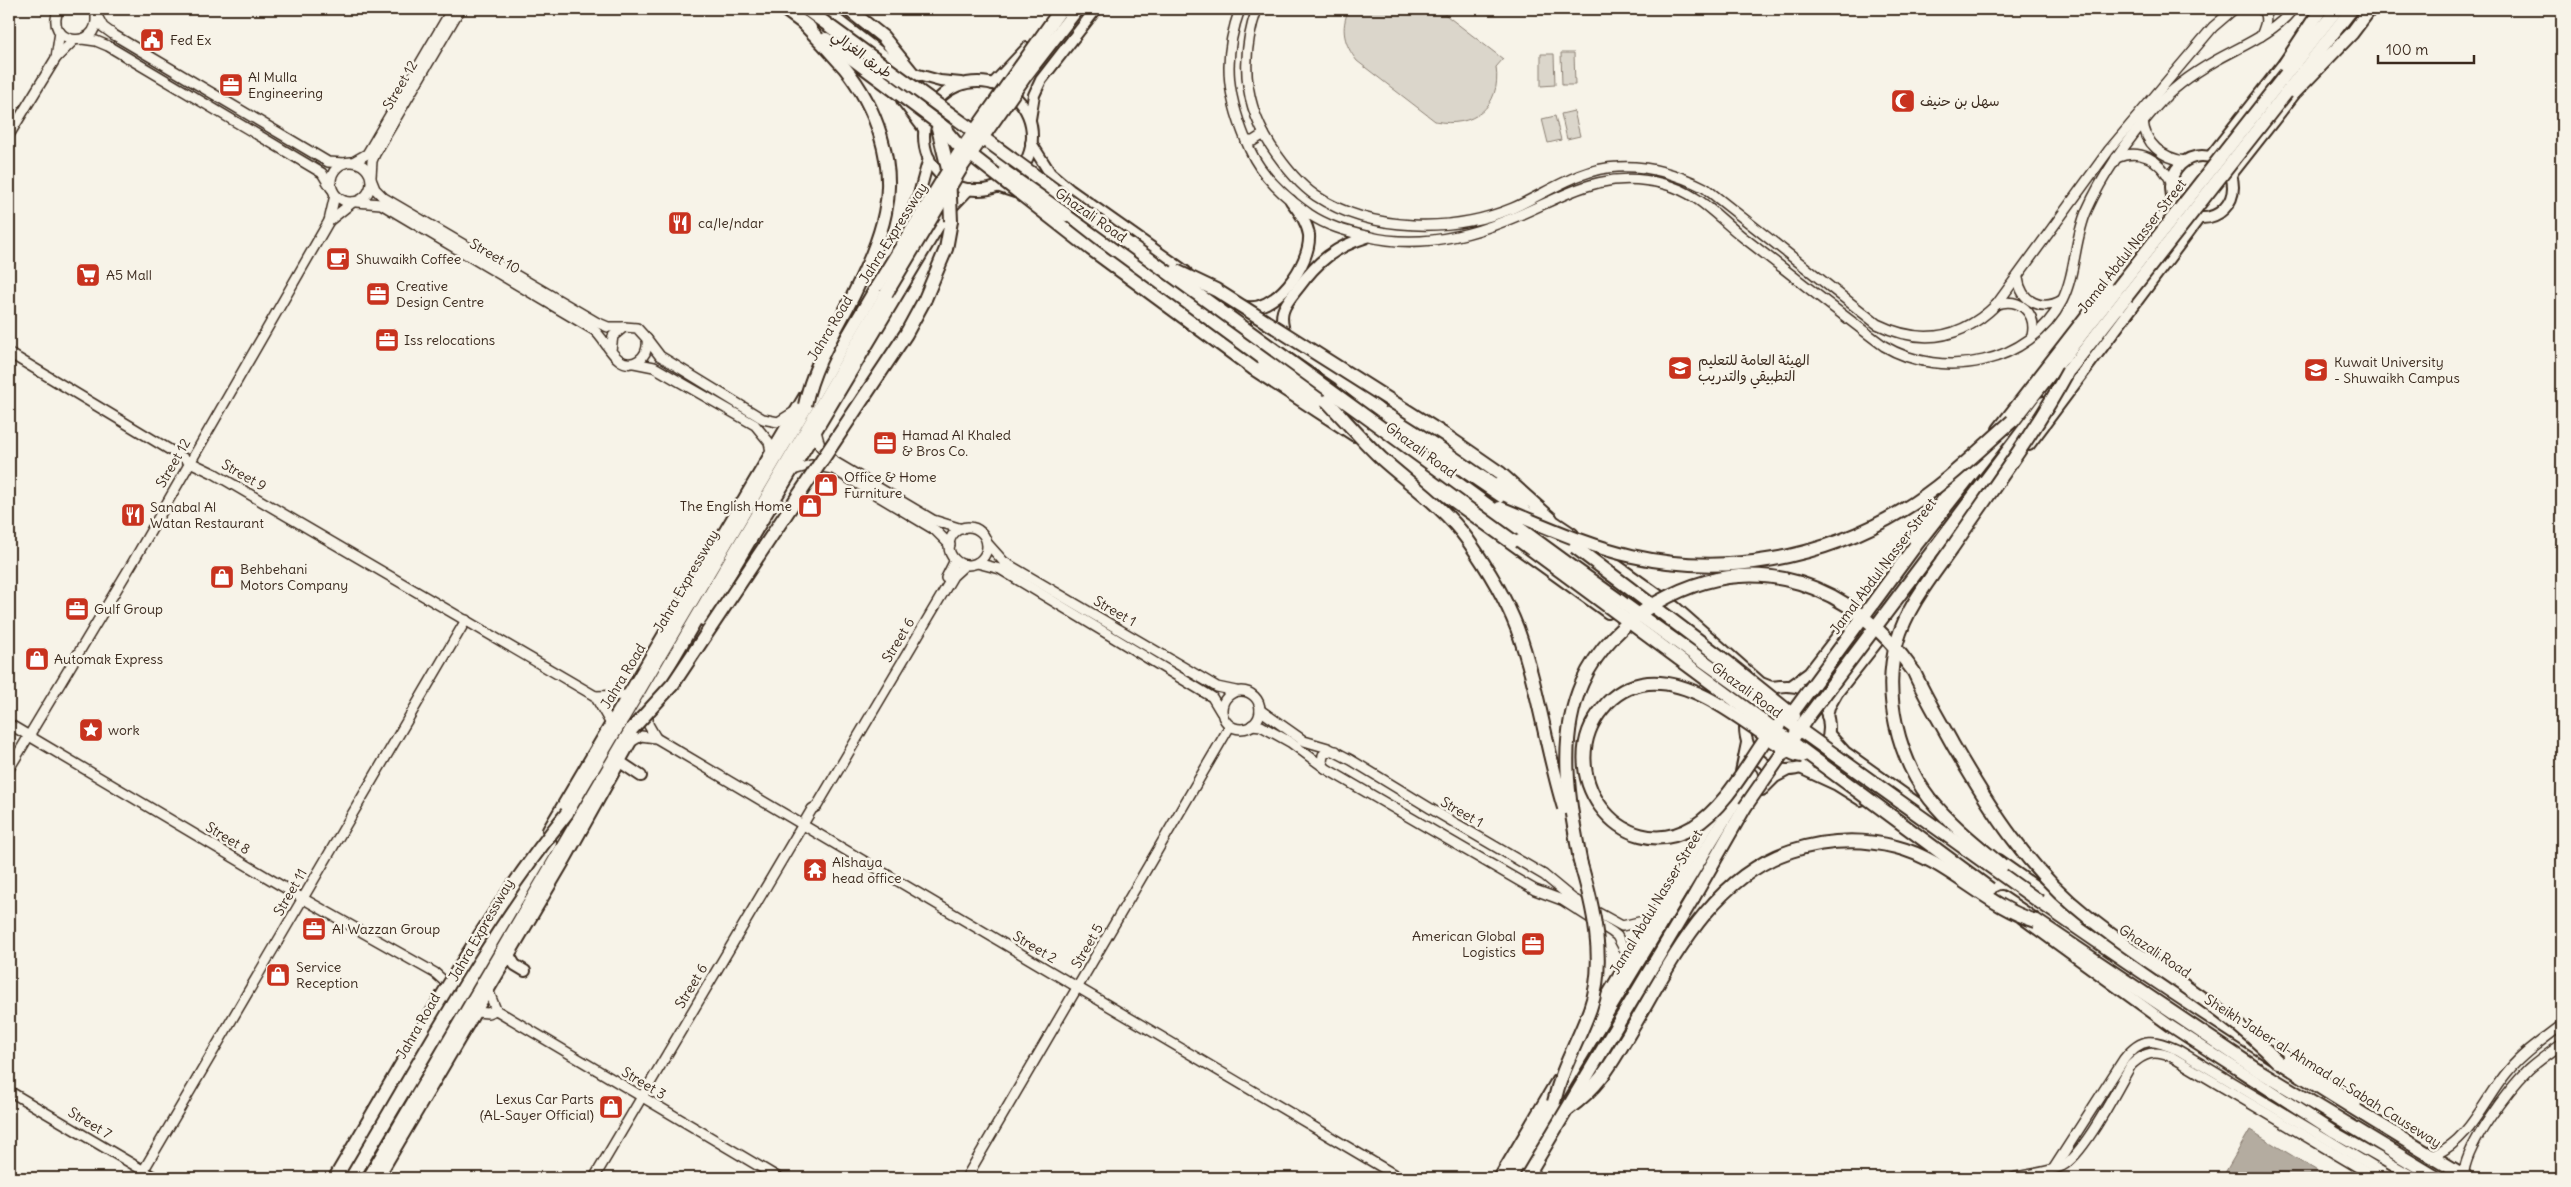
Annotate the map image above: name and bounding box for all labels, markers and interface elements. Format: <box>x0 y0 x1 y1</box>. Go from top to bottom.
street label: طريق الغزالي <box>826 26 896 85</box>
public building icon: Fed Ex <box>139 27 165 53</box>
place label: Fed Ex <box>170 31 211 49</box>
scale bar <box>2378 32 2475 64</box>
text: 100 m <box>2386 40 2428 59</box>
street label: Street 12 <box>379 57 421 113</box>
place label: Al Mulla Engineering <box>248 68 323 102</box>
office icon: Al Mulla Engineering <box>218 72 244 98</box>
mosque icon: سهل بن حنيف <box>1890 88 1916 114</box>
place label: سهل بن حنيف <box>1920 92 2000 110</box>
street label: Jamal Abdul Nasser Street <box>2074 175 2190 317</box>
street label: Jahra Expressway <box>855 179 931 287</box>
street label: Ghazali Road <box>1052 184 1130 246</box>
restaurant icon: ca/le/ndar <box>667 210 693 236</box>
place label: ca/le/ndar <box>698 214 764 232</box>
street label: Street 10 <box>466 234 524 278</box>
cafe icon: Shuwaikh Coffee <box>325 246 351 272</box>
place label: Shuwaikh Coffee <box>356 250 461 268</box>
supermarket icon: A5 Mall <box>75 262 101 288</box>
place label: A5 Mall <box>106 266 152 284</box>
place label: Creative Design Centre <box>396 277 484 311</box>
office icon: Creative Design Centre <box>365 281 391 307</box>
street label: Jahra Road <box>804 292 856 364</box>
office icon: Iss relocations <box>374 327 400 353</box>
place label: Iss relocations <box>404 331 495 349</box>
place label: الهيئة العامة للتعليم التطبيقي والتدريب <box>1698 351 1810 389</box>
place label: Kuwait University - Shuwaikh Campus <box>2334 353 2460 387</box>
school or university icon: الهيئة العامة للتعليم التطبيقي والتدريب <box>1667 355 1693 381</box>
school or university icon: Kuwait University - Shuwaikh Campus <box>2303 357 2329 383</box>
street label: Ghazali Road <box>1382 418 1460 482</box>
place label: Hamad Al Khaled & Bros Co. <box>902 426 1011 460</box>
office icon: Hamad Al Khaled & Bros Co. <box>872 430 898 456</box>
street label: Street 12 <box>152 435 194 491</box>
street label: Street 9 <box>218 455 270 495</box>
place label: Office & Home Furniture <box>844 468 937 502</box>
shop icon: Office & Home Furniture <box>813 472 839 498</box>
shop icon: The English Home <box>797 493 823 519</box>
street label: Jamal Abdul Nasser Street <box>1826 494 1940 638</box>
place label: The English Home <box>680 497 792 515</box>
place label: Sanabal Al Watan Restaurant <box>150 498 264 532</box>
restaurant icon: Sanabal Al Watan Restaurant <box>120 502 146 528</box>
street label: Jahra Expressway <box>649 526 723 636</box>
place label: Behbehani Motors Company <box>240 560 348 594</box>
shop icon: Behbehani Motors Company <box>209 564 235 590</box>
street label: Street 1 <box>1090 592 1140 630</box>
office icon: Gulf Group <box>64 596 90 622</box>
place label: Gulf Group <box>94 600 163 618</box>
street label: Street 6 <box>878 614 918 666</box>
street label: Jahra Road <box>597 640 649 712</box>
shop icon: Automak Express <box>24 646 50 672</box>
place label: Automak Express <box>54 650 163 668</box>
street label: Ghazali Road <box>1708 658 1786 722</box>
place icon: work <box>78 717 104 743</box>
place label: work <box>108 721 140 739</box>
street label: Street 1 <box>1437 793 1487 831</box>
street label: Street 8 <box>202 818 254 858</box>
street label: Jamal Abdul Nasser Street <box>1606 826 1707 978</box>
place label: Alshaya head office <box>832 853 902 887</box>
temple icon: Alshaya head office <box>802 857 828 883</box>
street label: Street 11 <box>269 865 311 919</box>
street label: Jahra Expressway <box>444 875 518 985</box>
office icon: Al Wazzan Group <box>301 916 327 942</box>
place label: Al Wazzan Group <box>332 920 440 938</box>
street label: Street 5 <box>1067 920 1107 972</box>
street label: Ghazali Road <box>2115 920 2195 982</box>
street label: Street 2 <box>1010 927 1061 967</box>
place label: American Global Logistics <box>1412 927 1516 961</box>
office icon: American Global Logistics <box>1520 931 1546 957</box>
place label: Service Reception <box>296 958 358 992</box>
street label: Street 6 <box>671 960 711 1012</box>
shop icon: Service Reception <box>265 962 291 988</box>
street label: Jahra Road <box>392 990 444 1062</box>
street label: Sheikh Jaber al-Ahmad al-Sabah Causeway <box>2201 990 2445 1152</box>
street label: Street 3 <box>619 1063 670 1103</box>
place label: Lexus Car Parts (AL-Sayer Official) <box>480 1090 594 1124</box>
shop icon: Lexus Car Parts (AL-Sayer Official) <box>598 1094 624 1120</box>
street label: Street 7 <box>65 1103 115 1143</box>

